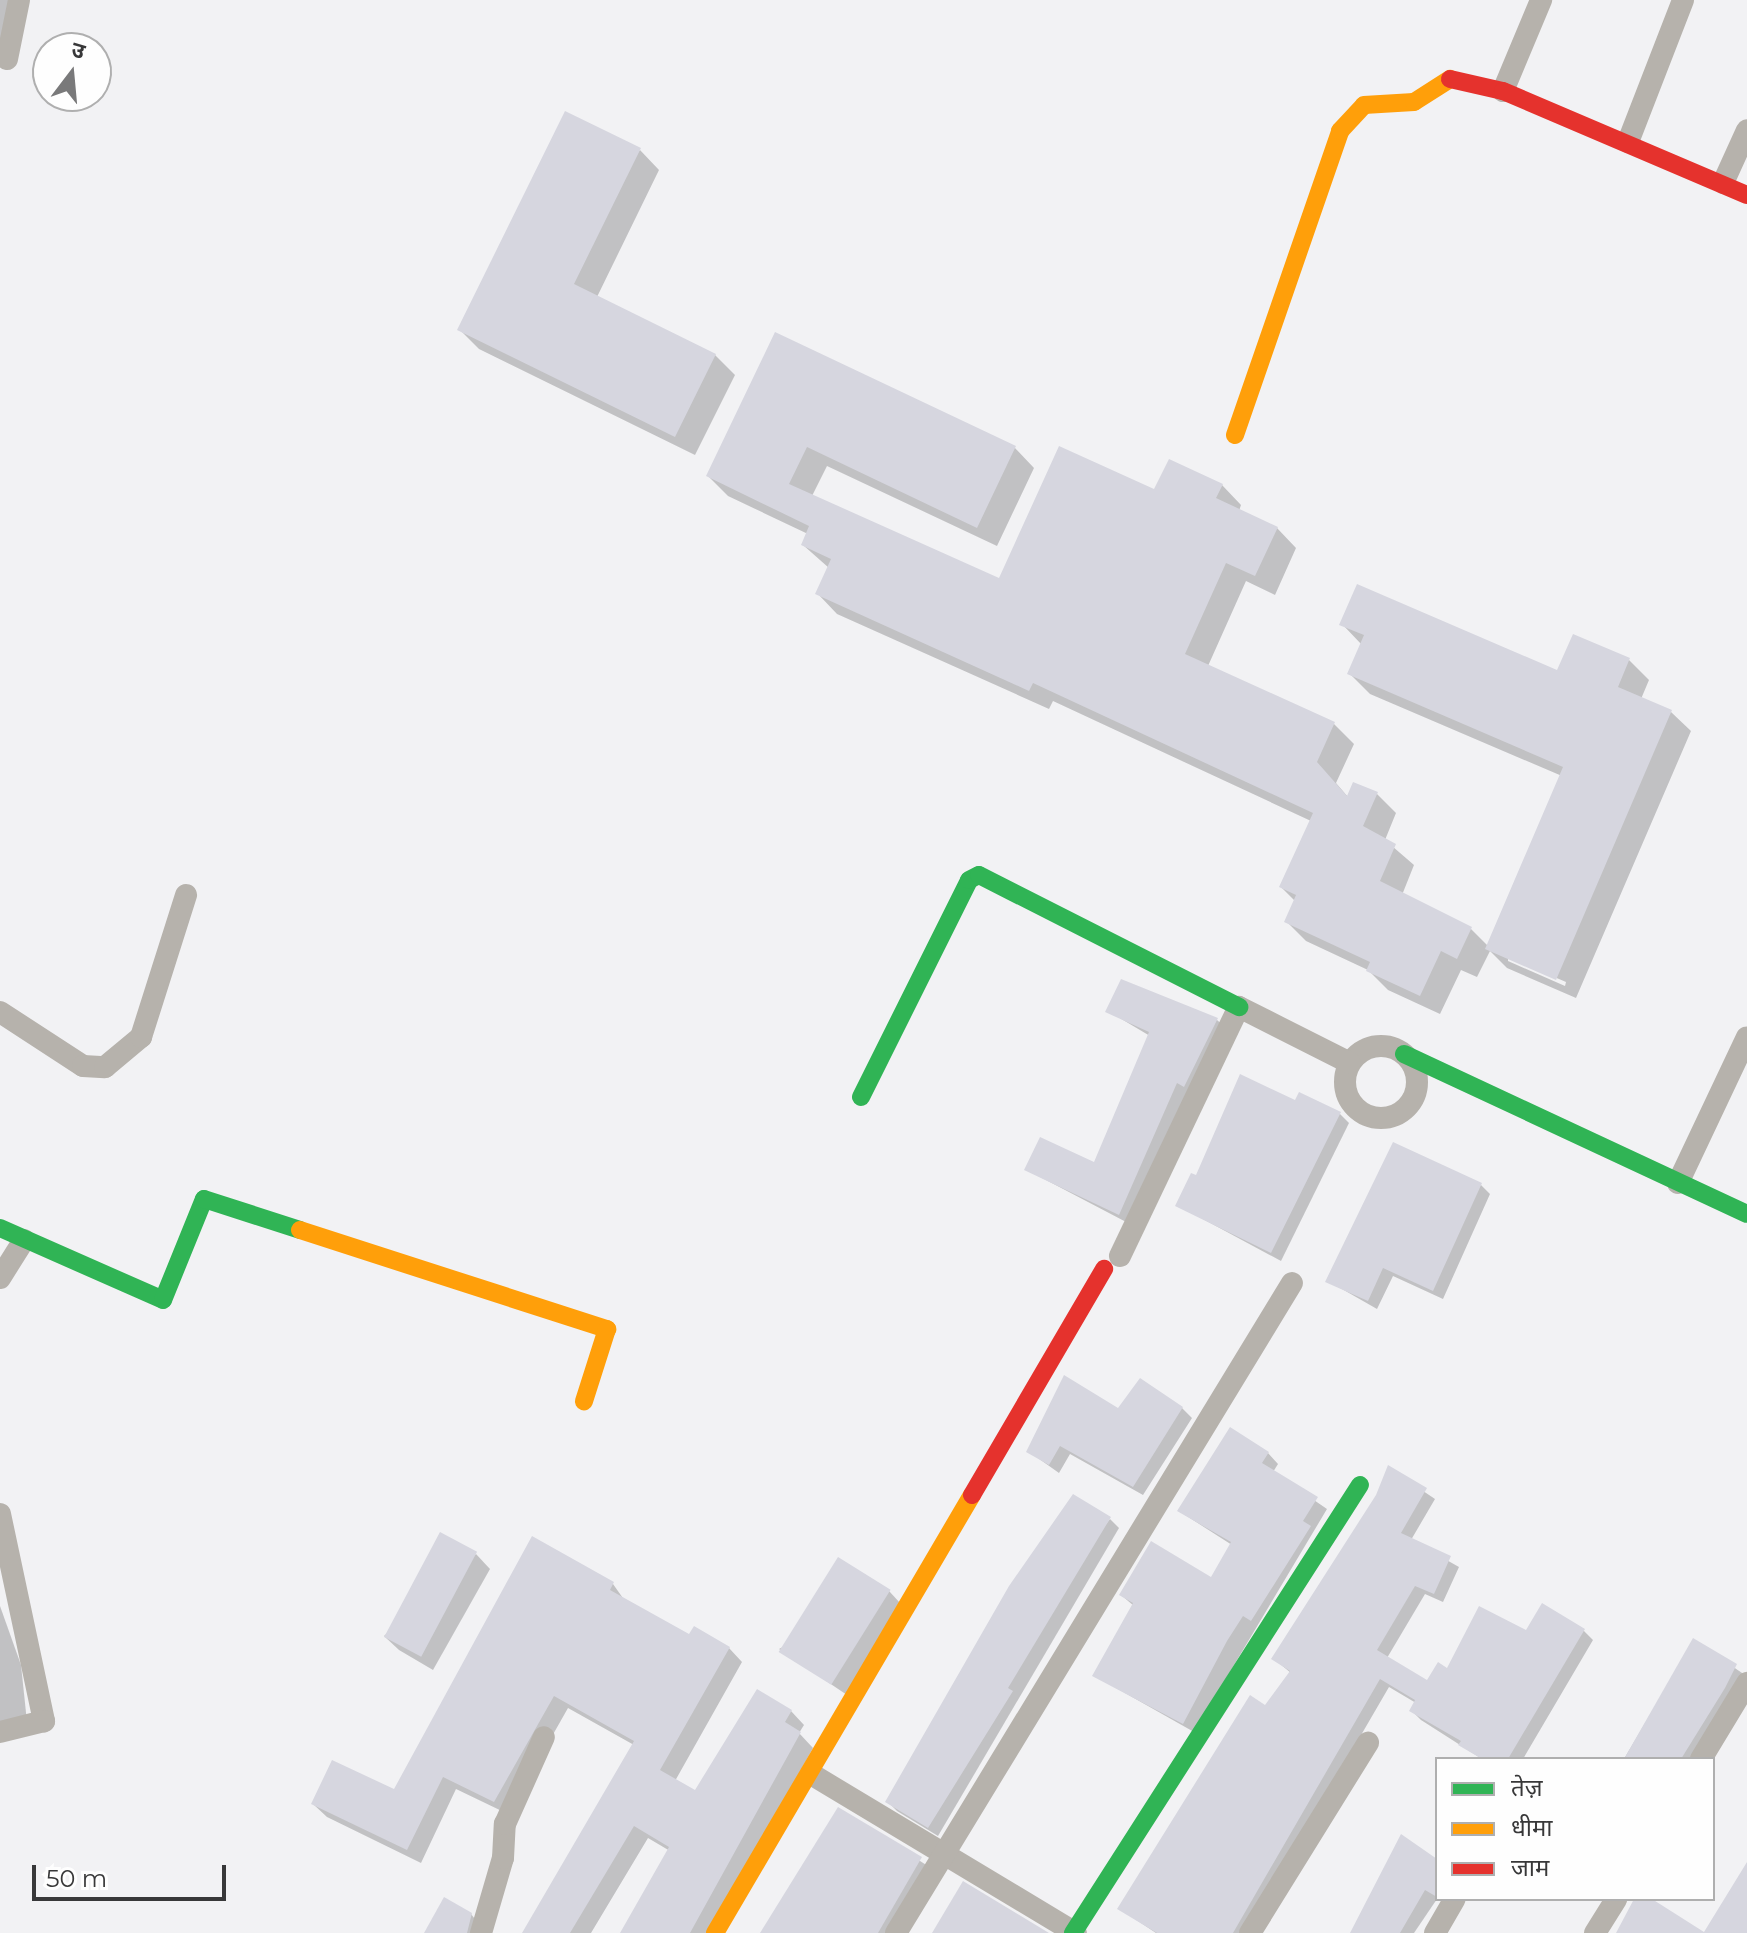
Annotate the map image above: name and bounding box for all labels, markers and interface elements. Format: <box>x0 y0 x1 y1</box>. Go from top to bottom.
north arrow <box>32 32 112 112</box>
text: उ <box>68 36 88 65</box>
legend <box>1435 1757 1715 1901</box>
text: तेज़ <box>1511 1773 1543 1802</box>
text: धीमा <box>1511 1813 1553 1842</box>
scale bar <box>36 1849 230 1899</box>
text: जाम <box>1511 1853 1549 1882</box>
text: 50 m <box>46 1864 107 1893</box>

